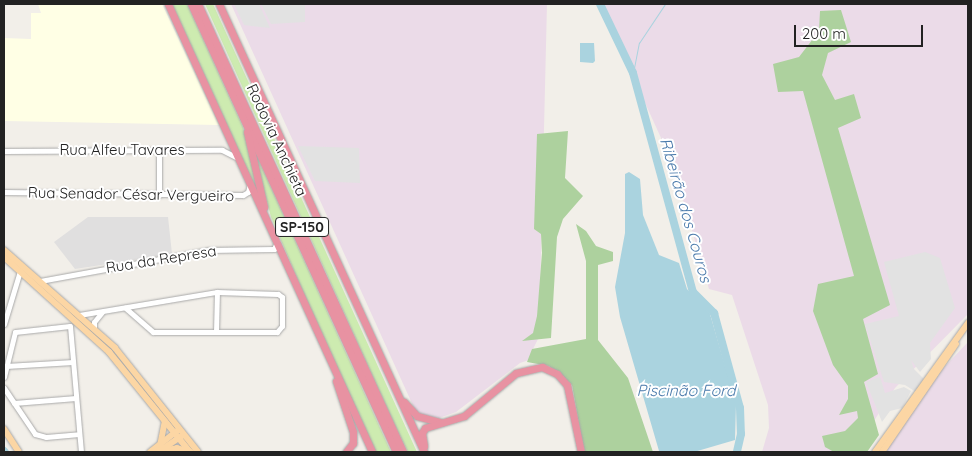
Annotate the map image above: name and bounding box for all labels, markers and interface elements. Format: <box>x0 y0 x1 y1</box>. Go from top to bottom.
scale bar <box>797 15 926 47</box>
text: 200 m <box>802 24 846 43</box>
street label: Rodovia Anchieta <box>243 81 311 199</box>
water label: Ribeirão dos Couros <box>656 136 716 284</box>
street label: Rua Alfeu Tavares <box>59 141 185 159</box>
street label: Rua Senador César Vergueiro <box>28 183 234 205</box>
road number: SP-150 <box>274 216 330 238</box>
street label: Rua da Represa <box>104 241 218 277</box>
water label: Piscinão Ford <box>636 380 736 400</box>

